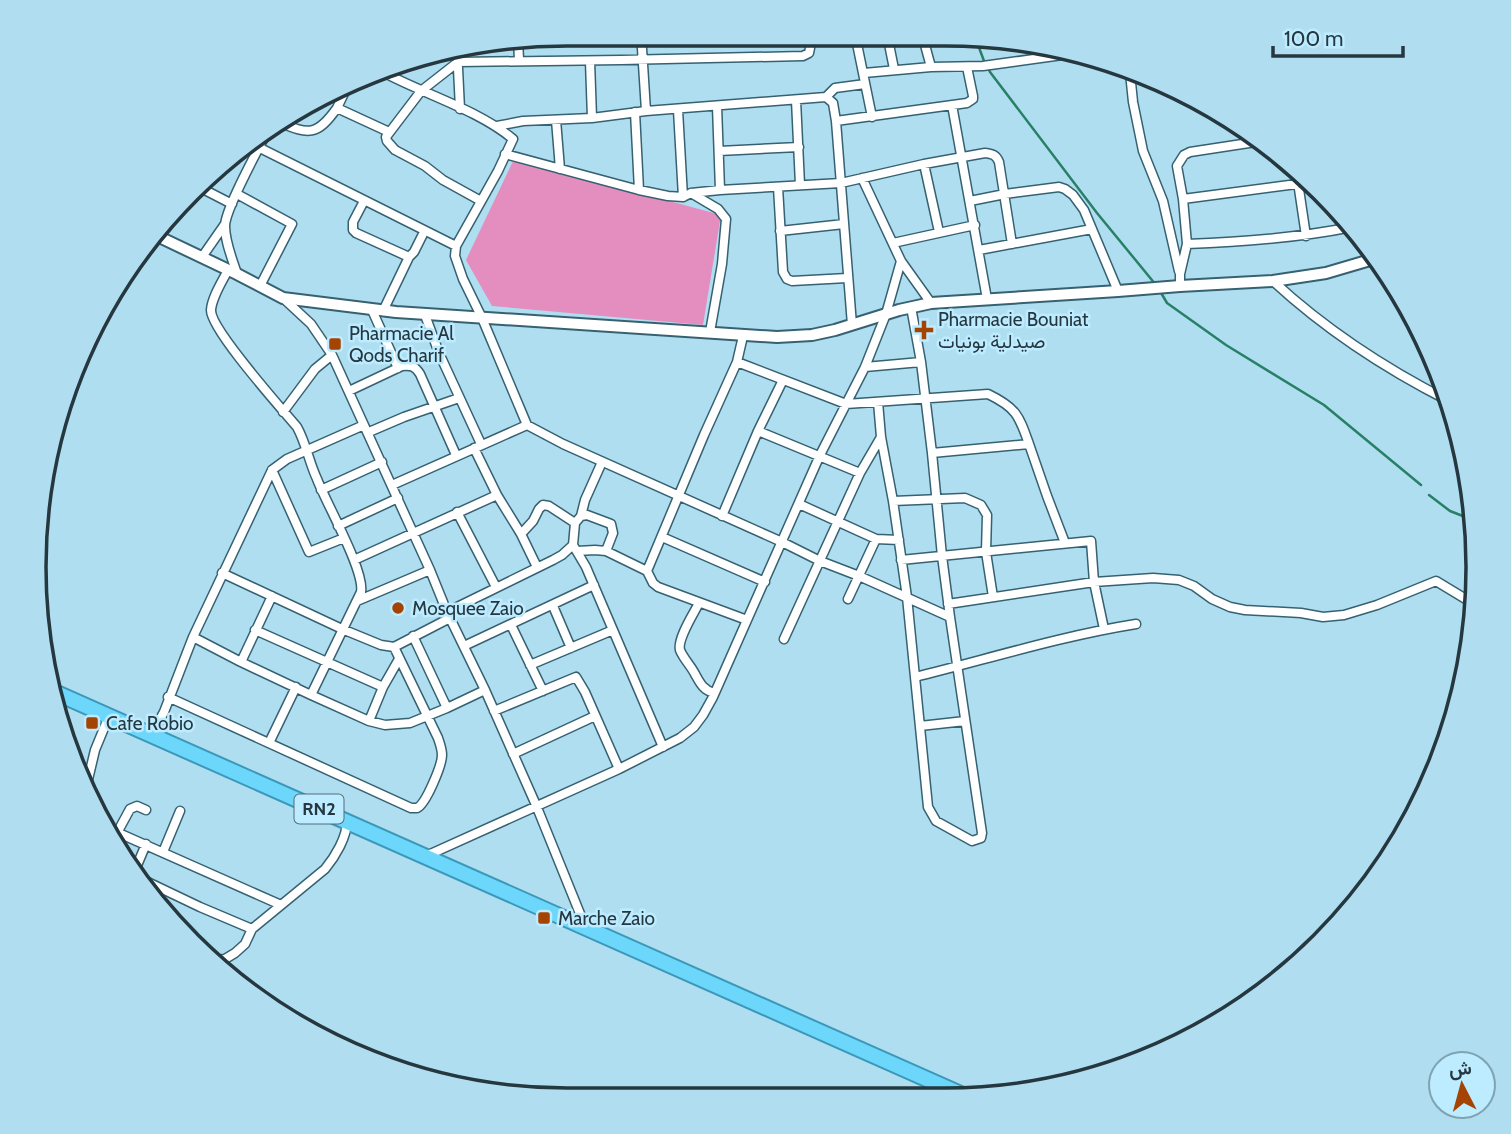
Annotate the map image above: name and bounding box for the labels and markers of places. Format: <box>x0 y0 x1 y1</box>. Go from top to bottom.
place label: Pharmacie Bouniat صيدلية بونيات <box>938 308 1089 353</box>
place label: Pharmacie Al Qods Charif <box>349 322 454 367</box>
marker: Pharmacie Bouniat صيدلية بونيات <box>916 322 932 338</box>
marker: Pharmacie Al Qods Charif <box>327 336 343 352</box>
place label: Mosquee Zaio <box>412 597 524 620</box>
marker: Mosquee Zaio <box>390 600 406 616</box>
place label: Cafe Robio <box>106 712 193 735</box>
marker: Cafe Robio <box>84 715 100 731</box>
place label: Marche Zaio <box>558 907 655 930</box>
marker: Marche Zaio <box>536 910 552 926</box>

